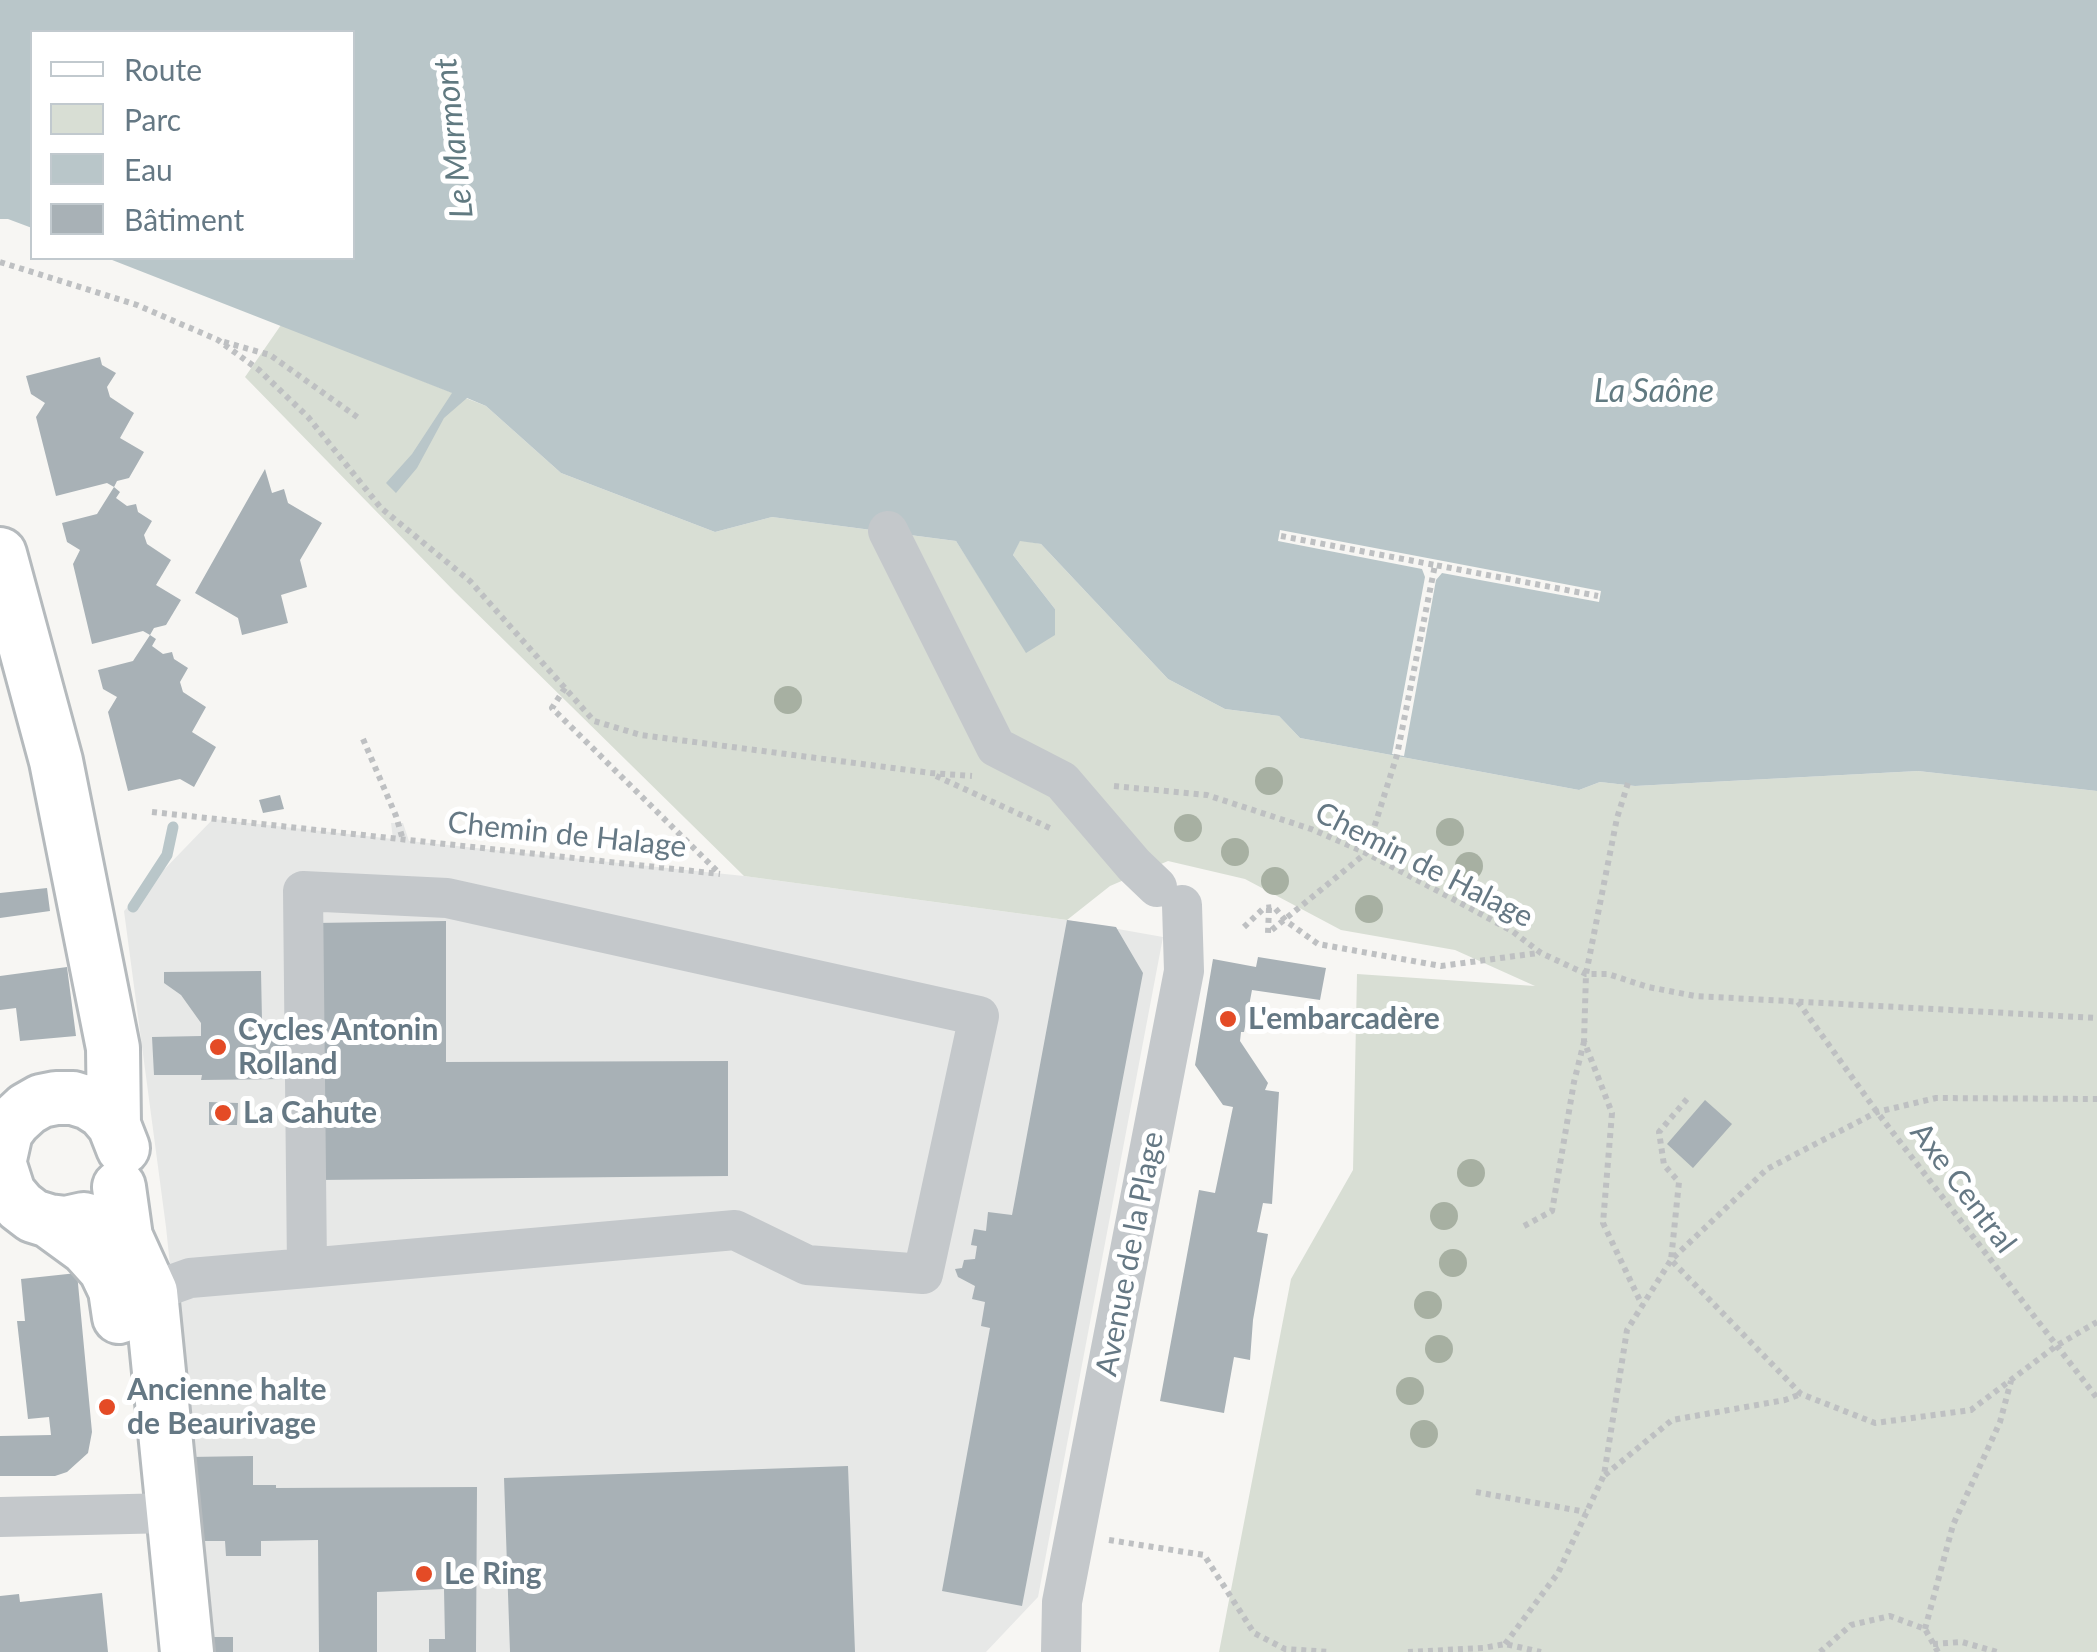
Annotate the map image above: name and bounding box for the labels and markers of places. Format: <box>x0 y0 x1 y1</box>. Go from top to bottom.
place label: L'embarcadère <box>1248 1001 1440 1037</box>
marker: L'embarcadère <box>1217 1008 1239 1030</box>
place label: Cycles Antonin Rolland <box>238 1012 438 1082</box>
marker: Cycles Antonin Rolland <box>207 1036 229 1058</box>
place label: La Cahute <box>243 1095 377 1131</box>
marker: La Cahute <box>212 1102 234 1124</box>
place label: Ancienne halte de Beaurivage <box>127 1372 327 1442</box>
marker: Ancienne halte de Beaurivage <box>96 1396 118 1418</box>
place label: Le Ring <box>444 1556 542 1592</box>
marker: Le Ring <box>413 1563 435 1585</box>

